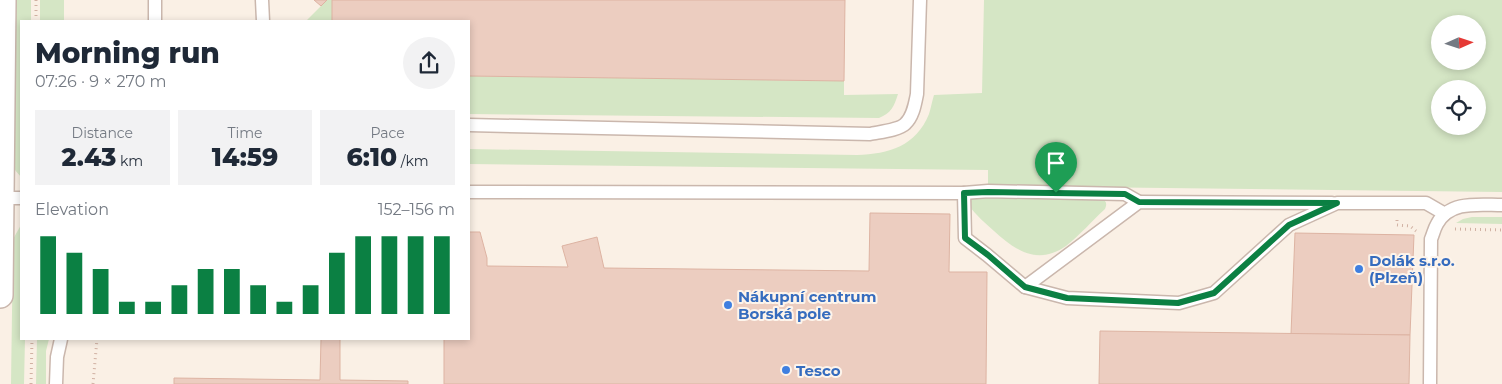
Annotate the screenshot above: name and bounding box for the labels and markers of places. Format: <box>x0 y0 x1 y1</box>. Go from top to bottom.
pin <box>1035 142 1077 193</box>
place label: Dolák s.r.o. (Plzeň) <box>1369 251 1455 287</box>
marker: Dolák s.r.o. (Plzeň) <box>1353 263 1365 275</box>
place label: Nákupní centrum Borská pole <box>738 287 876 323</box>
marker: Nákupní centrum Borská pole <box>722 299 734 311</box>
place label: Tesco <box>796 361 841 380</box>
marker: Tesco <box>780 364 792 376</box>

